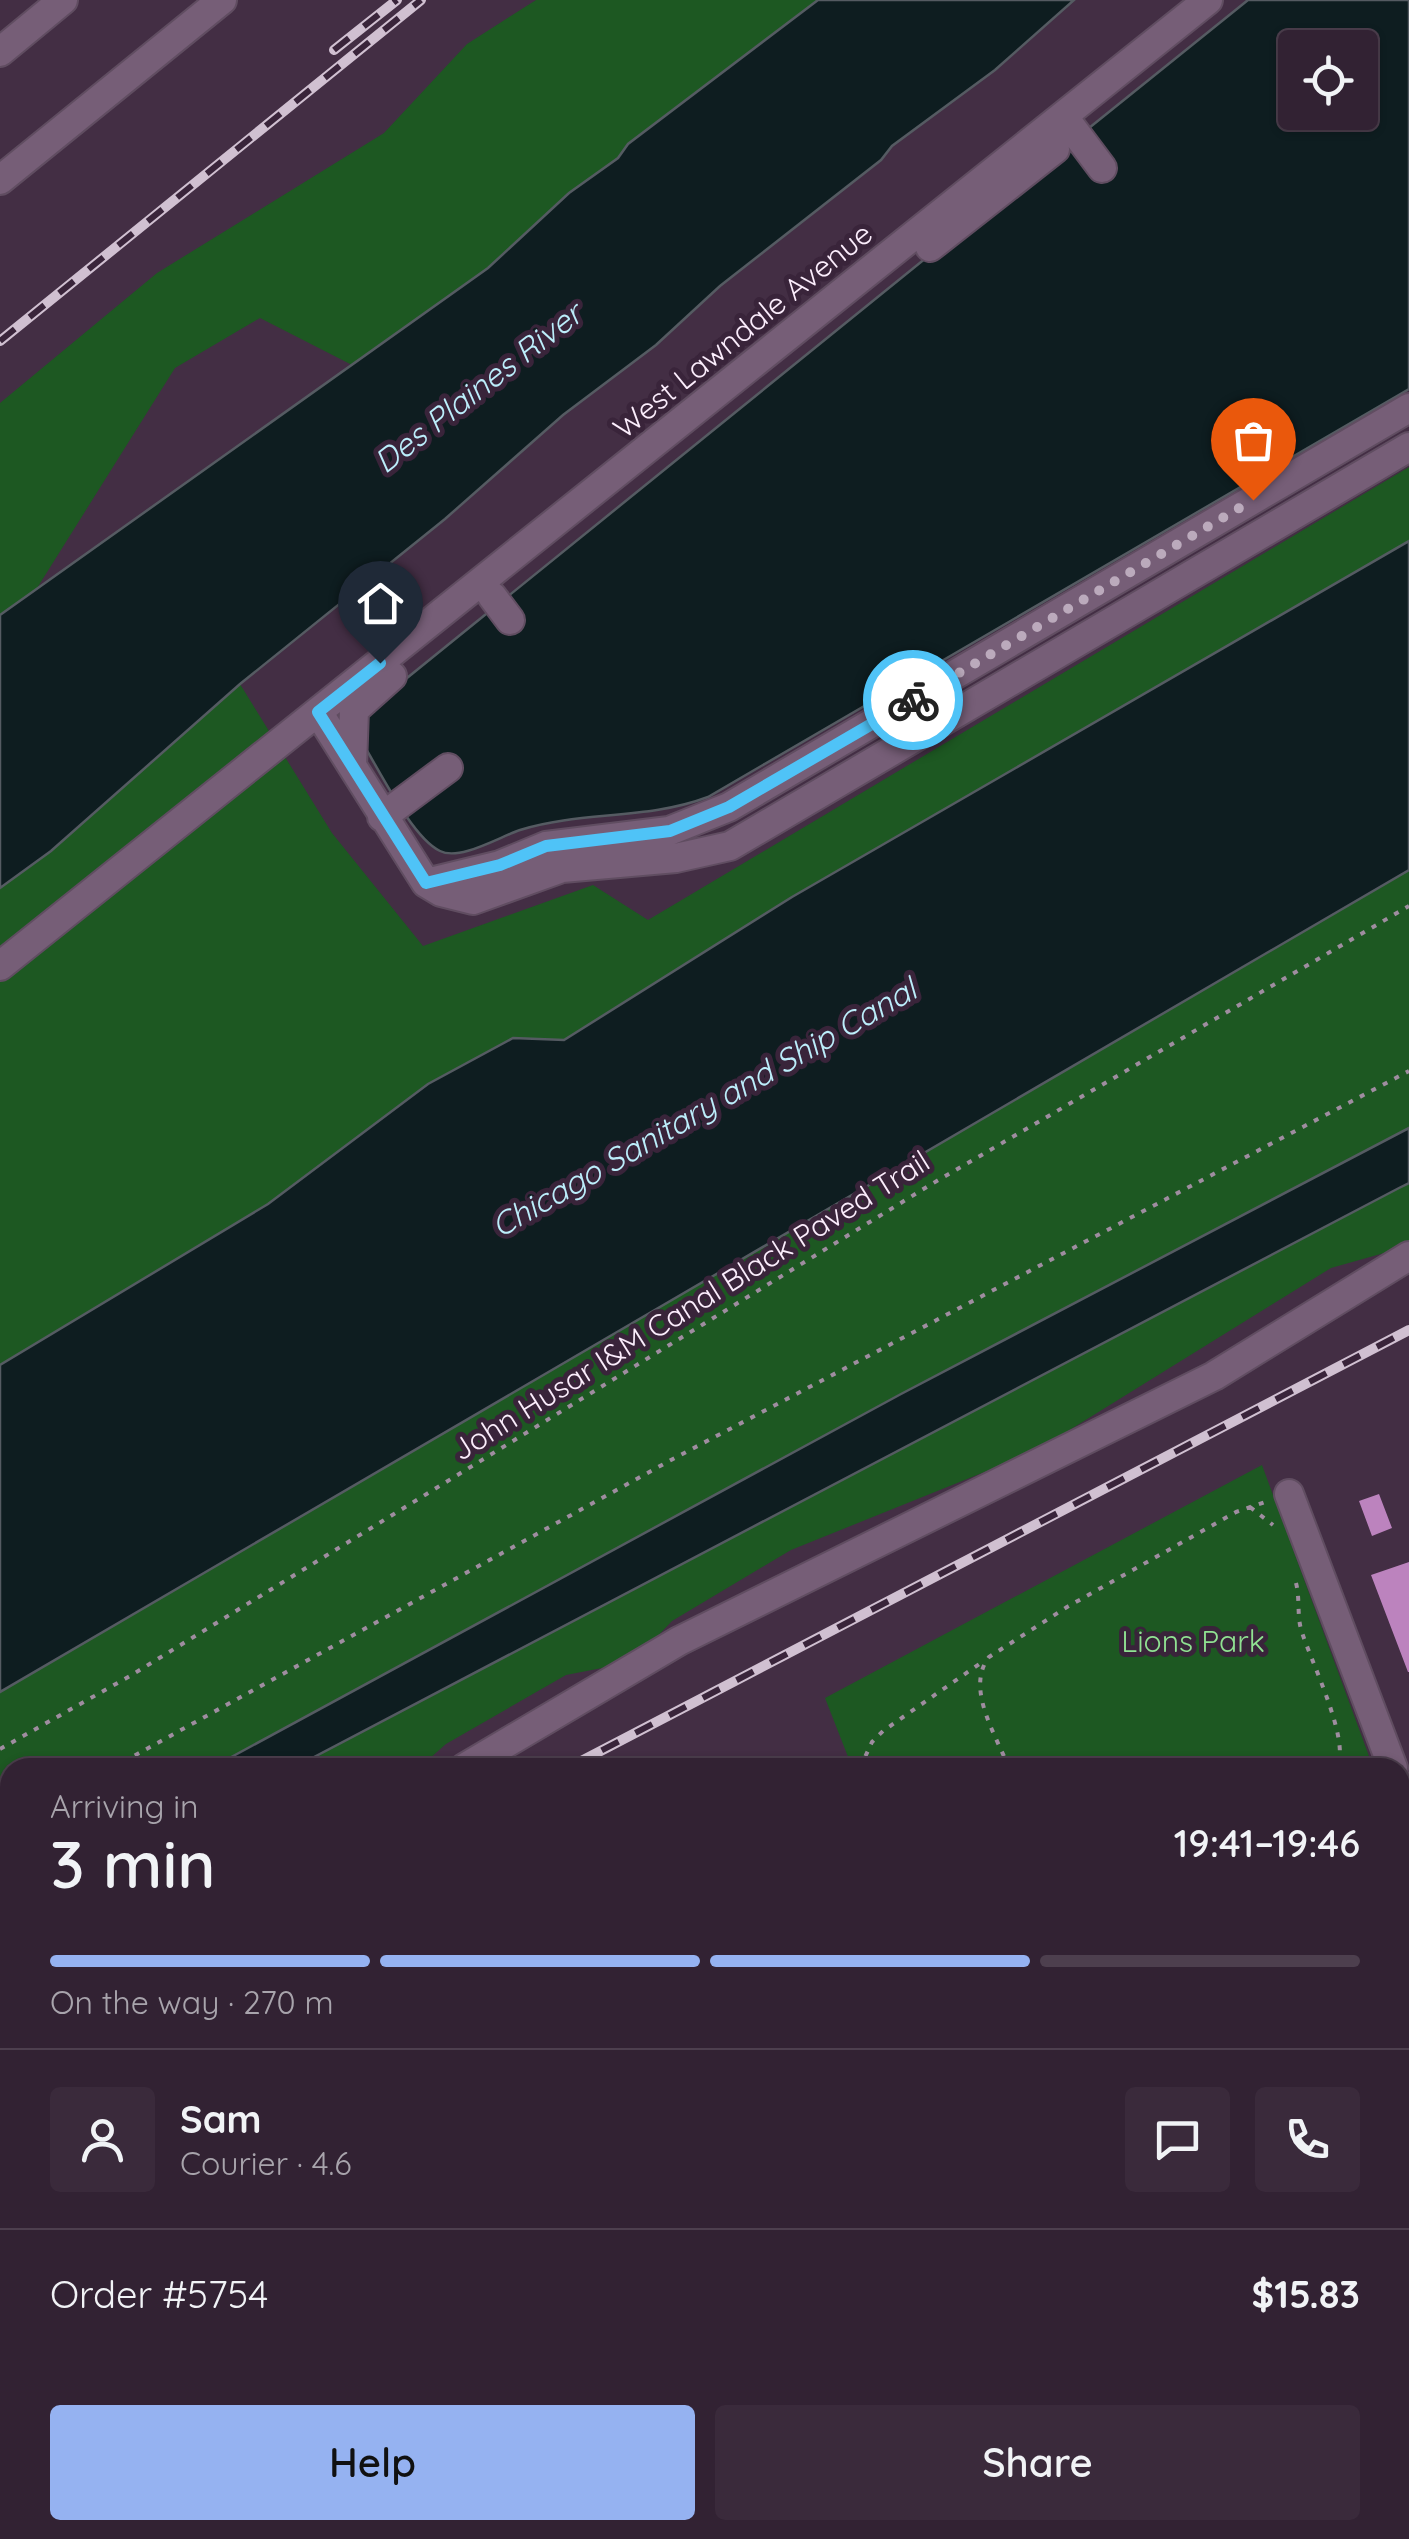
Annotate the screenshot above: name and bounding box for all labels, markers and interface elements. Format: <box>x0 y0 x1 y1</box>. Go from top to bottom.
map controls <box>1278 30 1378 130</box>
button: locate <box>1278 30 1378 130</box>
street label: West Lawndale Avenue <box>605 214 880 446</box>
water label: Des Plaines River <box>365 291 592 481</box>
pin <box>1211 398 1296 501</box>
icon: bag <box>1226 413 1281 468</box>
pin <box>338 561 423 664</box>
icon: home <box>353 576 408 631</box>
courier <box>863 650 963 750</box>
icon: bike <box>886 673 941 728</box>
water label: Chicago Sanitary and Ship Canal <box>484 967 926 1245</box>
street label: John Husar I&M Canal Black Paved Trail <box>445 1142 936 1469</box>
park label: Lions Park <box>1121 1622 1265 1660</box>
text: Arriving in <box>50 1786 199 1826</box>
text: 19:41–19:46 <box>1174 1819 1360 1867</box>
text: 3 min <box>50 1823 216 1904</box>
text: On the way · 270 m <box>50 1982 334 2022</box>
button: person <box>50 2087 155 2192</box>
button: chat <box>1125 2087 1230 2192</box>
button: phone <box>1255 2087 1360 2192</box>
text: Sam <box>180 2095 262 2143</box>
text: Courier · 4.6 <box>180 2143 352 2183</box>
text: Order #5754 <box>50 2270 268 2318</box>
text: $15.83 <box>1251 2270 1360 2318</box>
button: Help <box>50 2405 695 2520</box>
button: Share <box>715 2405 1360 2520</box>

